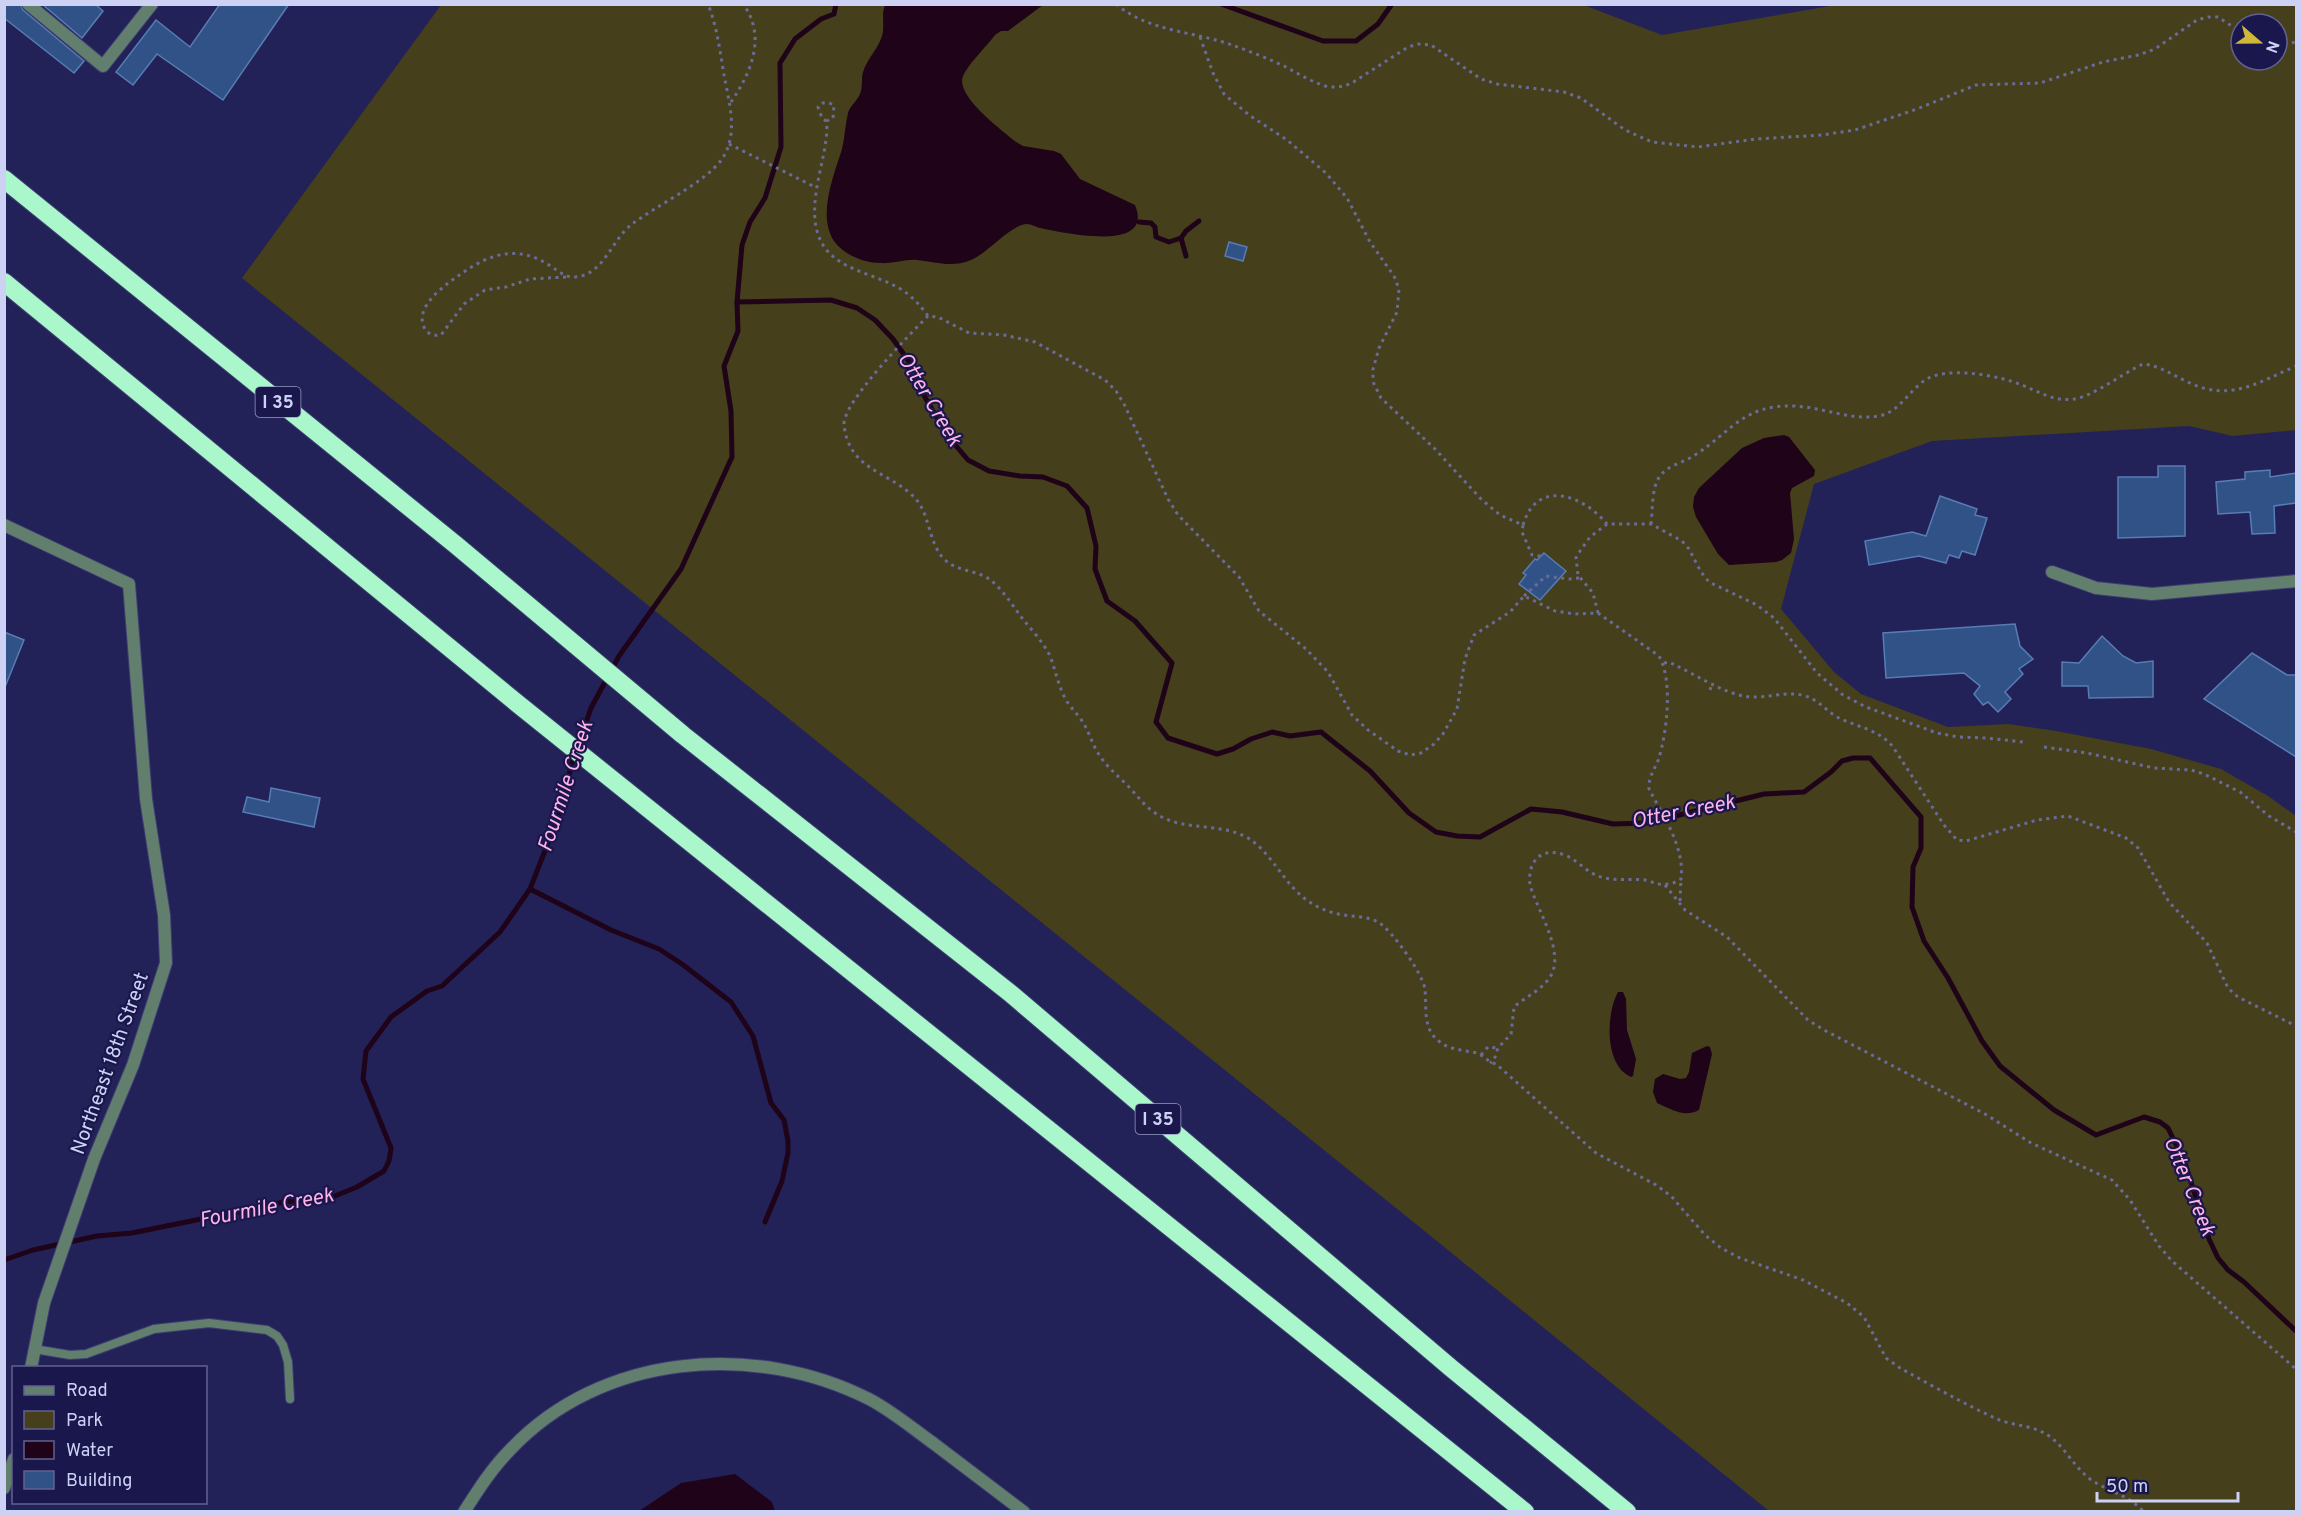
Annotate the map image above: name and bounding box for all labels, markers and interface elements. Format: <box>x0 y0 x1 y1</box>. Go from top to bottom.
north arrow <box>2229 12 2289 72</box>
text: N <box>2260 38 2283 55</box>
water label: Otter Creek <box>890 348 968 452</box>
road number: I 35 <box>256 387 300 417</box>
water label: Fourmile Creek <box>533 717 600 856</box>
water label: Otter Creek <box>1629 789 1738 836</box>
street label: Northeast 18th Street <box>66 969 156 1158</box>
road number: I 35 <box>1136 1104 1180 1134</box>
water label: Otter Creek <box>2156 1133 2221 1241</box>
water label: Fourmile Creek <box>197 1182 336 1235</box>
legend <box>12 1366 207 1504</box>
text: Road <box>66 1380 108 1403</box>
text: Park <box>66 1410 103 1433</box>
text: Water <box>66 1440 113 1463</box>
scale bar <box>2097 1465 2238 1503</box>
text: Building <box>66 1470 132 1493</box>
text: 50 m <box>2106 1476 2148 1499</box>

